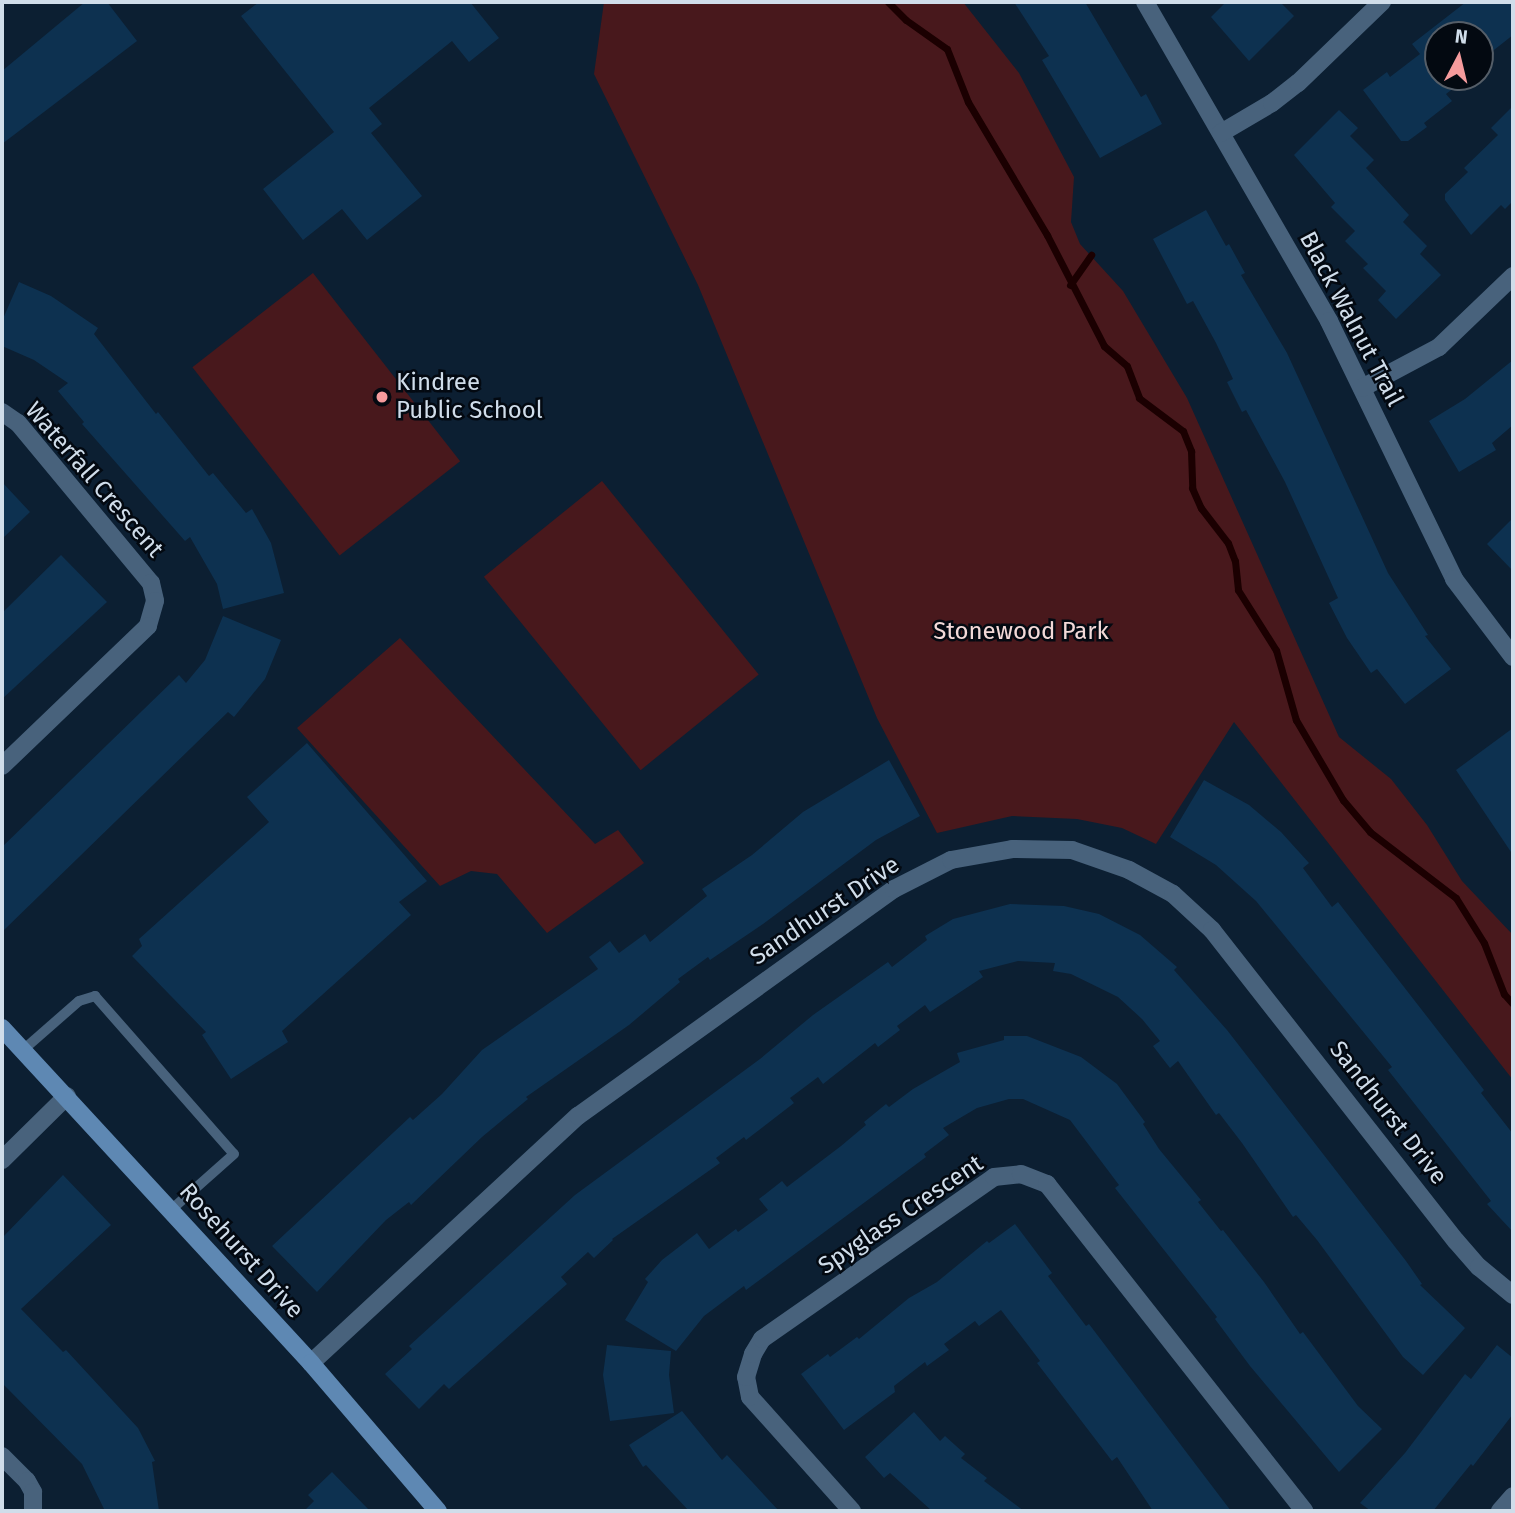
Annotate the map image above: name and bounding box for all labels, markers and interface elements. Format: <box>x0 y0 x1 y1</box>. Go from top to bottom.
north arrow <box>1424 21 1494 91</box>
text: N <box>1454 24 1469 49</box>
street label: Black Walnut Trail <box>1293 227 1409 411</box>
place label: Kindree Public School <box>396 369 543 425</box>
marker: Kindree Public School <box>374 389 390 405</box>
street label: Waterfall Crescent <box>19 396 169 564</box>
park label: Stonewood Park <box>933 618 1109 646</box>
street label: Sandhurst Drive <box>745 850 905 972</box>
street label: Sandhurst Drive <box>1323 1036 1453 1190</box>
street label: Spyglass Crescent <box>813 1149 989 1281</box>
street label: Rosehurst Drive <box>173 1177 309 1325</box>

